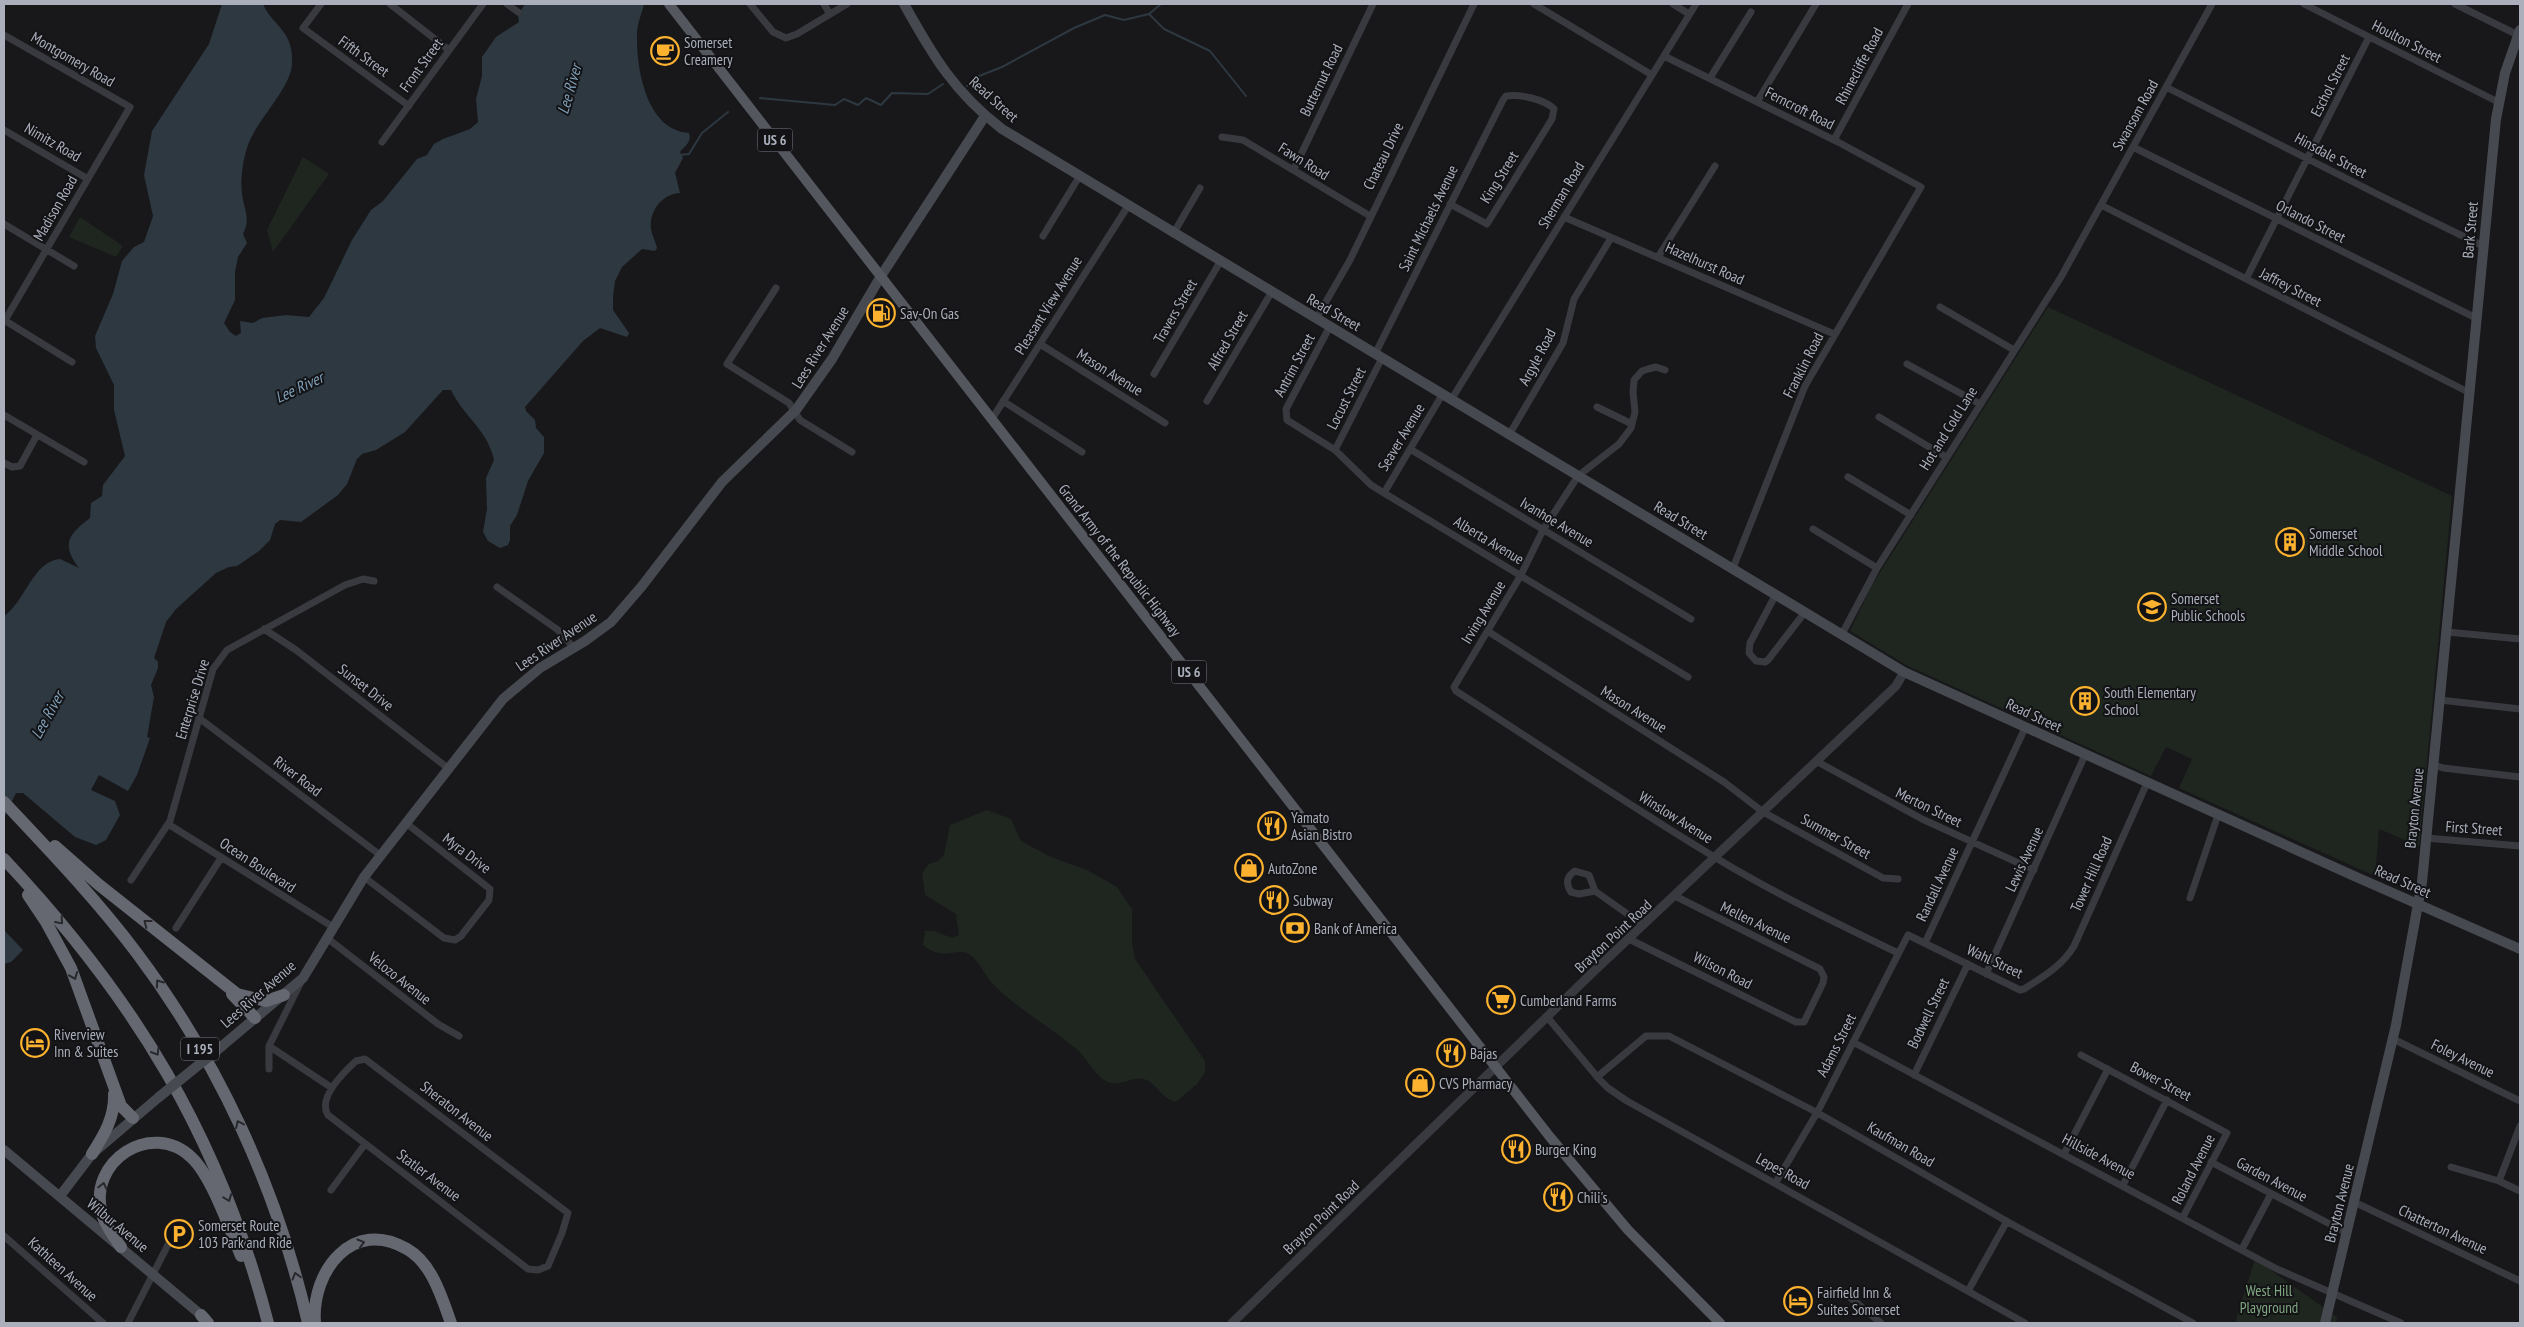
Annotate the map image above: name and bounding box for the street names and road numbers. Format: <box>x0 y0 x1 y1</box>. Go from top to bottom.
street label: Houlton Street <box>2369 15 2445 67</box>
street label: Rhinecliffe Road <box>1831 24 1887 108</box>
street label: Montgomery Road <box>28 27 118 91</box>
street label: Fifth Street <box>335 31 393 81</box>
street label: Front Street <box>395 34 447 96</box>
street label: Butternut Road <box>1295 41 1347 119</box>
street label: Eschol Street <box>2306 51 2354 119</box>
street label: Read Street <box>966 72 1022 126</box>
street label: Swansom Road <box>2108 76 2162 154</box>
street label: Ferncroft Road <box>1762 82 1838 134</box>
street label: Nimitz Road <box>21 118 85 166</box>
street label: Chateau Drive <box>1359 119 1407 193</box>
road number: US 6 <box>758 128 792 152</box>
street label: Hinsdale Street <box>2291 128 2371 182</box>
street label: Fawn Road <box>1275 138 1333 184</box>
street label: King Street <box>1476 147 1522 207</box>
street label: Sherman Road <box>1534 158 1588 232</box>
street label: Saint Michaels Avenue <box>1394 162 1462 274</box>
street label: Madison Road <box>29 172 81 244</box>
street label: Orlando Street <box>2273 195 2349 247</box>
street label: Bark Street <box>2458 201 2482 259</box>
street label: Hazelhurst Road <box>1663 237 1747 289</box>
street label: Pleasant View Avenue <box>1010 252 1086 358</box>
street label: Jaffrey Street <box>2256 263 2325 311</box>
street label: Travers Street <box>1149 276 1201 346</box>
street label: Read Street <box>1303 289 1365 335</box>
street label: Lees River Avenue <box>787 302 853 392</box>
street label: Alfred Street <box>1202 307 1252 373</box>
street label: Argyle Road <box>1514 325 1560 389</box>
street label: Franklin Road <box>1778 329 1828 401</box>
street label: Antrim Street <box>1269 330 1319 400</box>
street label: Mason Avenue <box>1073 344 1147 400</box>
street label: Locust Street <box>1322 364 1370 432</box>
street label: Hot and Cold Lane <box>1915 383 1981 473</box>
street label: Seaver Avenue <box>1373 400 1429 474</box>
street label: Grand Army of the Republic Highway <box>1055 480 1186 640</box>
street label: Ivanhoe Avenue <box>1517 493 1597 551</box>
street label: Read Street <box>1651 497 1711 543</box>
street label: Alberta Avenue <box>1450 512 1528 568</box>
street label: Irving Avenue <box>1457 577 1509 647</box>
street label: Lees River Avenue <box>512 607 600 675</box>
street label: Enterprise Drive <box>171 657 213 741</box>
street label: Sunset Drive <box>334 659 398 715</box>
road number: US 6 <box>1172 660 1206 684</box>
street label: Mason Avenue <box>1597 681 1671 737</box>
street label: Read Street <box>2003 694 2065 736</box>
street label: River Road <box>270 752 326 800</box>
street label: Brayton Avenue <box>2400 767 2428 849</box>
street label: Merton Street <box>1893 783 1965 831</box>
street label: Winslow Avenue <box>1635 787 1717 847</box>
street label: Summer Street <box>1798 809 1874 863</box>
street label: First Street <box>2445 817 2503 839</box>
street label: Lewis Avenue <box>2001 823 2047 895</box>
street label: Myra Drive <box>439 829 495 877</box>
street label: Ocean Boulevard <box>216 833 300 897</box>
street label: Tower Hill Road <box>2066 833 2116 915</box>
street label: Randall Avenue <box>1911 844 1963 924</box>
street label: Read Street <box>2372 860 2434 902</box>
street label: Brayton Point Road <box>1570 895 1656 977</box>
street label: Mellen Avenue <box>1718 897 1794 947</box>
street label: Wahl Street <box>1964 940 2026 982</box>
street label: Velozo Avenue <box>364 947 435 1008</box>
street label: Wilson Road <box>1690 947 1756 993</box>
street label: Lees River Avenue <box>217 956 299 1032</box>
street label: Bodwell Street <box>1903 975 1953 1051</box>
street label: Adams Street <box>1812 1010 1860 1080</box>
street label: Foley Avenue <box>2428 1035 2498 1081</box>
road number: I 195 <box>181 1038 219 1060</box>
street label: Bower Street <box>2127 1057 2195 1105</box>
street label: Sheraton Avenue <box>417 1077 497 1145</box>
street label: Kaufman Road <box>1864 1117 1938 1171</box>
street label: Hillside Avenue <box>2059 1129 2139 1183</box>
street label: Roland Avenue <box>2167 1131 2219 1207</box>
street label: Statler Avenue <box>393 1145 465 1205</box>
street label: Lepes Road <box>1753 1149 1813 1193</box>
street label: Garden Avenue <box>2233 1152 2311 1206</box>
street label: Brayton Avenue <box>2320 1162 2358 1244</box>
street label: Brayton Point Road <box>1279 1176 1363 1258</box>
street label: Wilbur Avenue <box>83 1194 153 1256</box>
street label: Chatterton Avenue <box>2395 1200 2491 1258</box>
street label: Kathleen Avenue <box>24 1233 102 1305</box>

